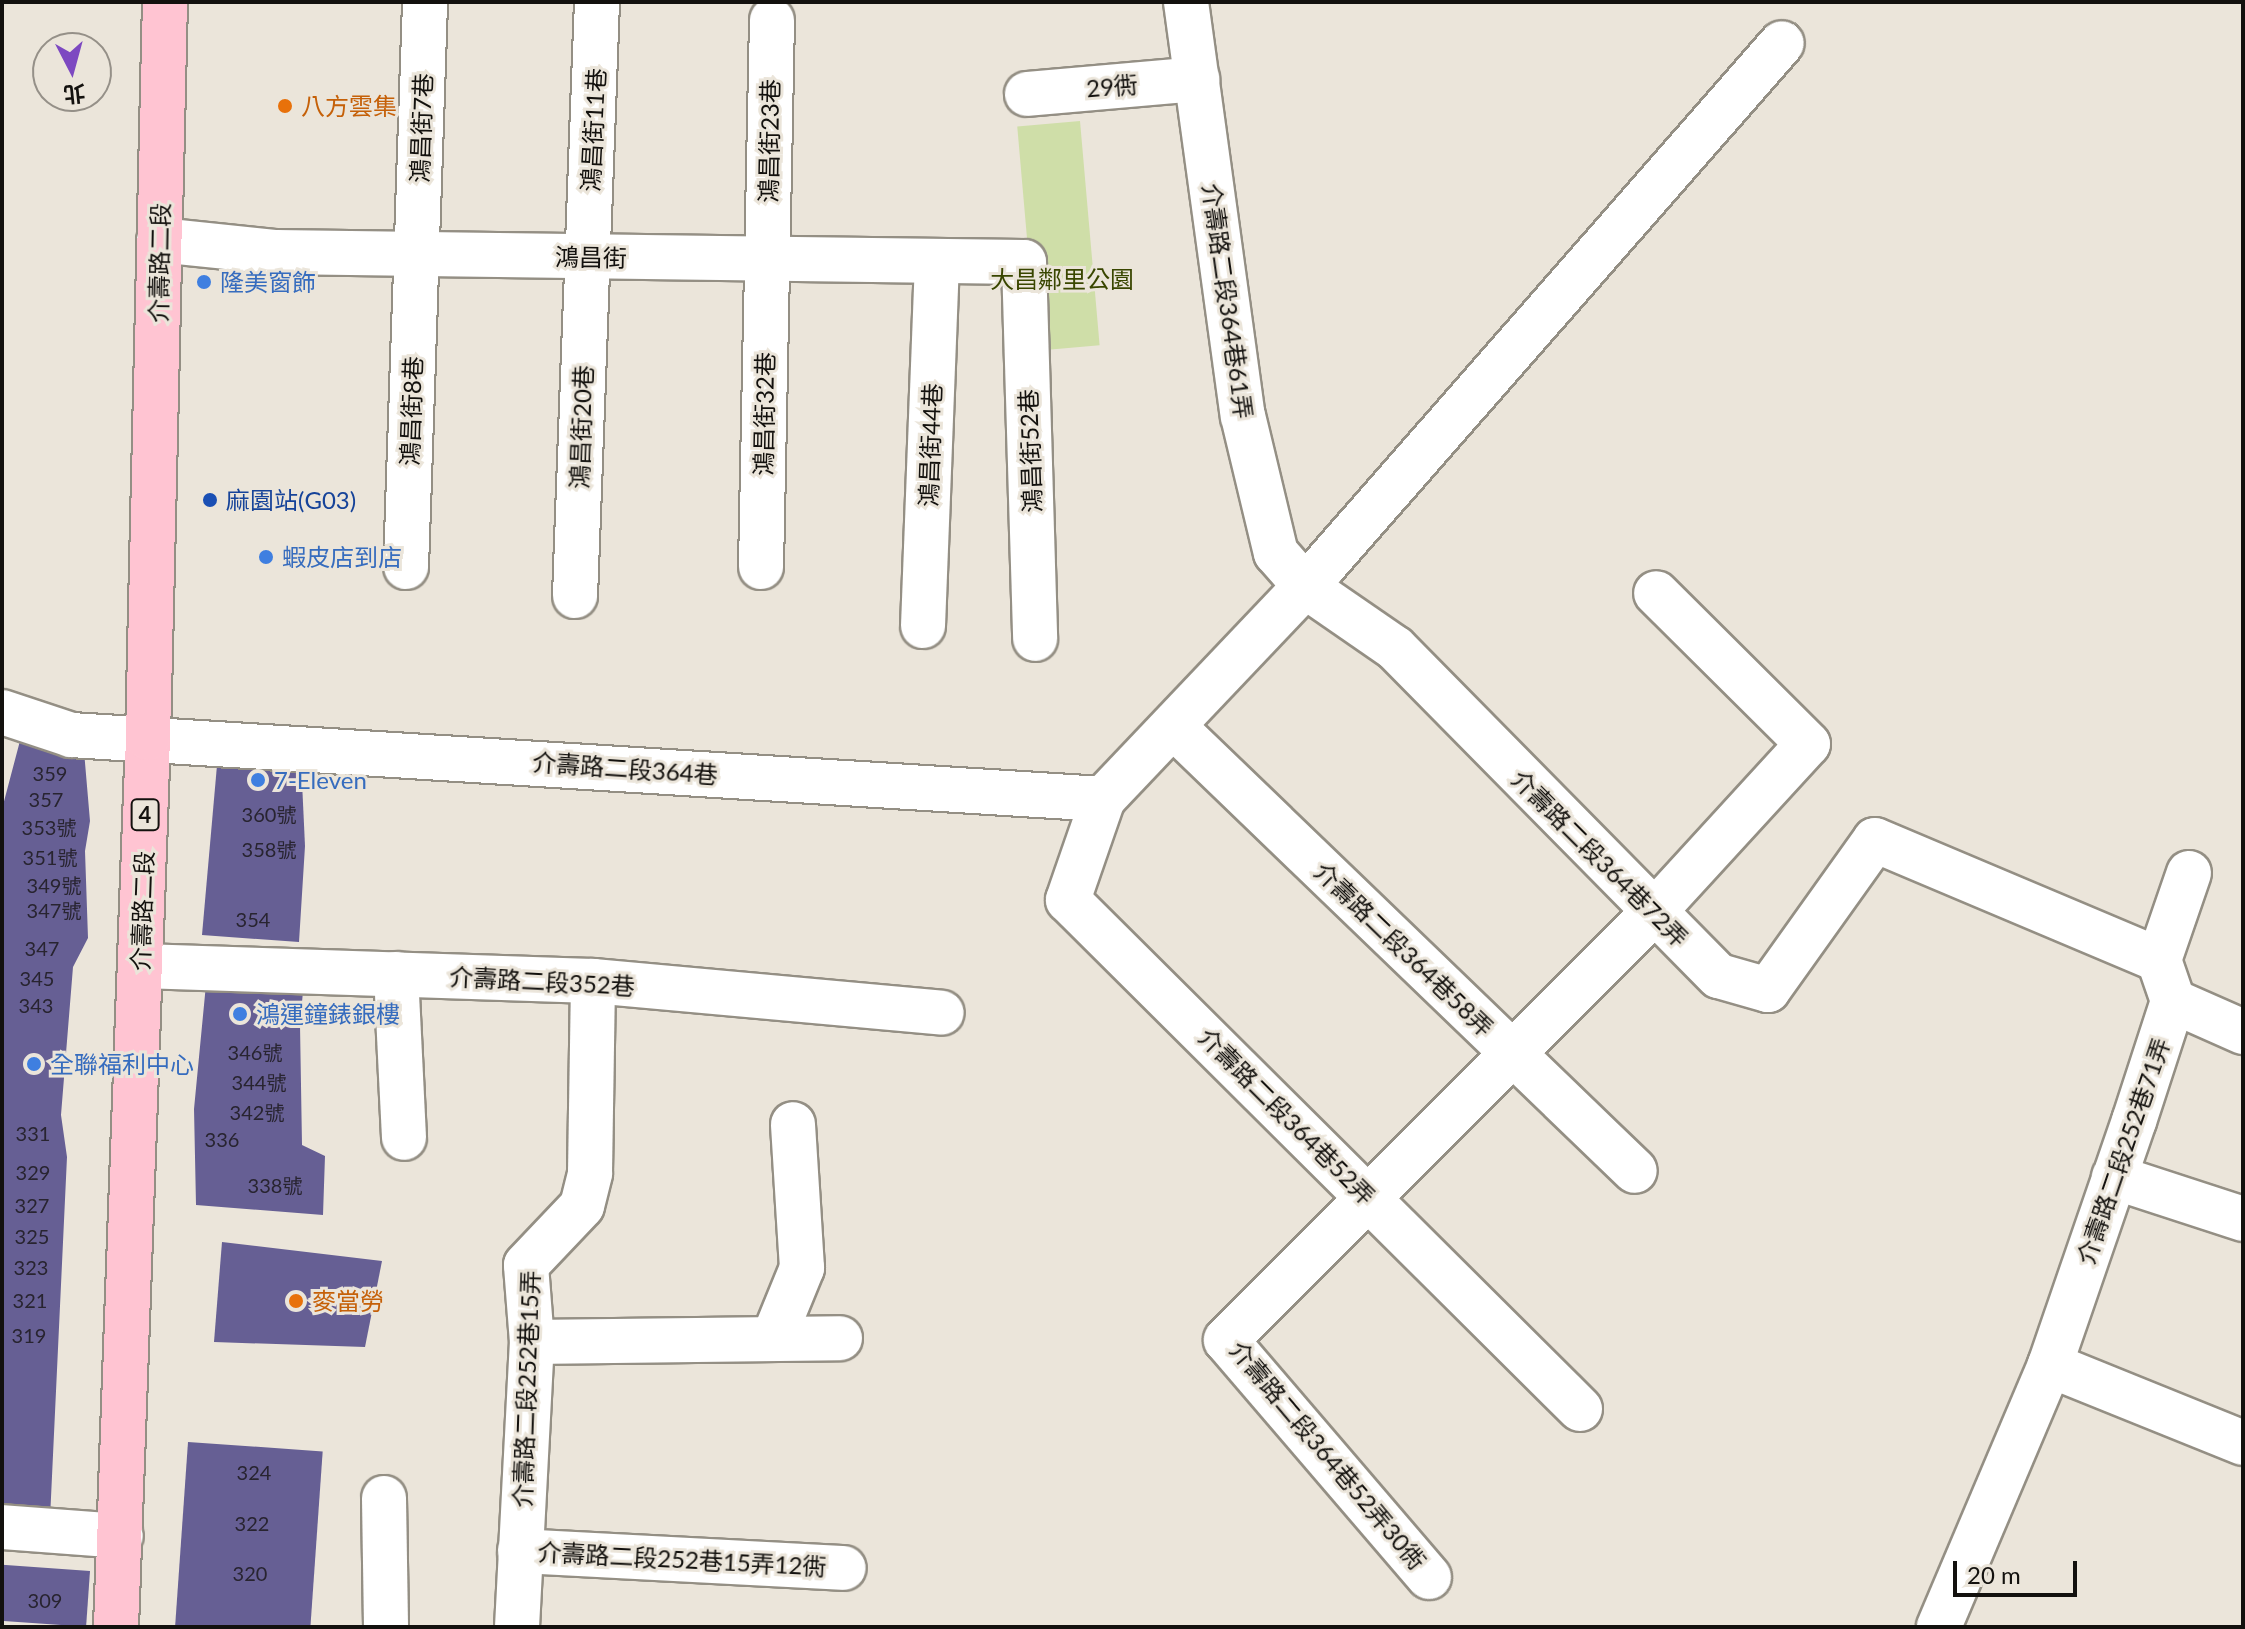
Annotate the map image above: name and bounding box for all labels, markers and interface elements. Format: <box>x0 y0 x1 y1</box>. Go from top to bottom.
north arrow <box>32 32 112 112</box>
street label: 鴻昌街11巷 <box>575 67 611 193</box>
street label: 29衖 <box>1085 69 1139 103</box>
street label: 鴻昌街7巷 <box>405 73 437 183</box>
street label: 鴻昌街23巷 <box>754 79 784 203</box>
text: 北 <box>62 80 87 109</box>
place label: 八方雲集 <box>301 92 397 120</box>
marker: 八方雲集 <box>276 97 294 115</box>
street label: 介壽路二段364巷61弄 <box>1197 181 1259 421</box>
street label: 介壽路二段 <box>144 203 174 323</box>
street label: 鴻昌街 <box>555 242 627 272</box>
park label: 大昌鄰里公園 <box>990 265 1134 293</box>
place label: 隆美窗飾 <box>220 268 316 296</box>
marker: 隆美窗飾 <box>195 273 213 291</box>
street label: 鴻昌街32巷 <box>749 352 779 476</box>
street label: 鴻昌街8巷 <box>395 356 427 466</box>
street label: 鴻昌街20巷 <box>564 365 598 489</box>
street label: 鴻昌街44巷 <box>913 383 947 507</box>
street label: 鴻昌街52巷 <box>1013 389 1047 513</box>
place label: 麻園站(G03) <box>226 486 356 514</box>
marker: 麻園站(G03) <box>201 491 219 509</box>
place label: 蝦皮店到店 <box>282 543 402 571</box>
marker: 蝦皮店到店 <box>257 548 275 566</box>
street label: 介壽路二段364巷 <box>531 747 719 789</box>
house number: 359 <box>33 761 67 785</box>
street label: 介壽路二段364巷72弄 <box>1506 764 1694 952</box>
place label: 7-Eleven <box>274 766 367 794</box>
marker: 7-Eleven <box>249 771 267 789</box>
house number: 357 <box>29 787 63 811</box>
road number: 4 <box>129 797 161 833</box>
house number: 360號 <box>242 802 296 826</box>
house number: 353號 <box>22 815 76 839</box>
house number: 358號 <box>242 837 296 861</box>
house number: 351號 <box>23 845 77 869</box>
street label: 介壽路二段 <box>126 851 158 971</box>
street label: 介壽路二段364巷58弄 <box>1309 856 1499 1042</box>
house number: 349號 <box>27 873 81 897</box>
house number: 347號 <box>27 898 81 922</box>
house number: 354 <box>236 907 270 931</box>
house number: 347 <box>25 936 59 960</box>
street label: 介壽路二段352巷 <box>448 962 636 1000</box>
house number: 345 <box>20 966 54 990</box>
house number: 343 <box>19 993 53 1017</box>
place label: 鴻運鐘錶銀樓 <box>256 1000 400 1028</box>
marker: 鴻運鐘錶銀樓 <box>231 1005 249 1023</box>
street label: 介壽路二段364巷52弄 <box>1193 1022 1381 1210</box>
street label: 介壽路二段252巷71弄 <box>2071 1034 2175 1268</box>
house number: 346號 <box>228 1040 282 1064</box>
place label: 全聯福利中心 <box>50 1050 194 1078</box>
marker: 全聯福利中心 <box>25 1055 43 1073</box>
house number: 344號 <box>232 1070 286 1094</box>
house number: 342號 <box>230 1100 284 1124</box>
house number: 331 <box>16 1121 50 1145</box>
house number: 336 <box>205 1127 239 1151</box>
house number: 329 <box>16 1160 50 1184</box>
house number: 338號 <box>248 1173 302 1197</box>
house number: 327 <box>15 1193 49 1217</box>
house number: 325 <box>15 1224 49 1248</box>
house number: 323 <box>14 1255 48 1279</box>
street label: 介壽路二段252巷15弄 <box>507 1270 545 1508</box>
place label: 麥當勞 <box>312 1287 384 1315</box>
house number: 321 <box>13 1288 47 1312</box>
marker: 麥當勞 <box>287 1292 305 1310</box>
house number: 319 <box>12 1323 46 1347</box>
street label: 介壽路二段364巷52弄30衖 <box>1224 1335 1432 1575</box>
house number: 324 <box>237 1460 271 1484</box>
house number: 322 <box>235 1511 269 1535</box>
street label: 介壽路二段252巷15弄12衖 <box>537 1537 827 1581</box>
scale bar <box>1957 1545 2081 1595</box>
text: 20 m <box>1967 1560 2021 1589</box>
house number: 320 <box>233 1561 267 1585</box>
house number: 309 <box>28 1588 62 1612</box>

